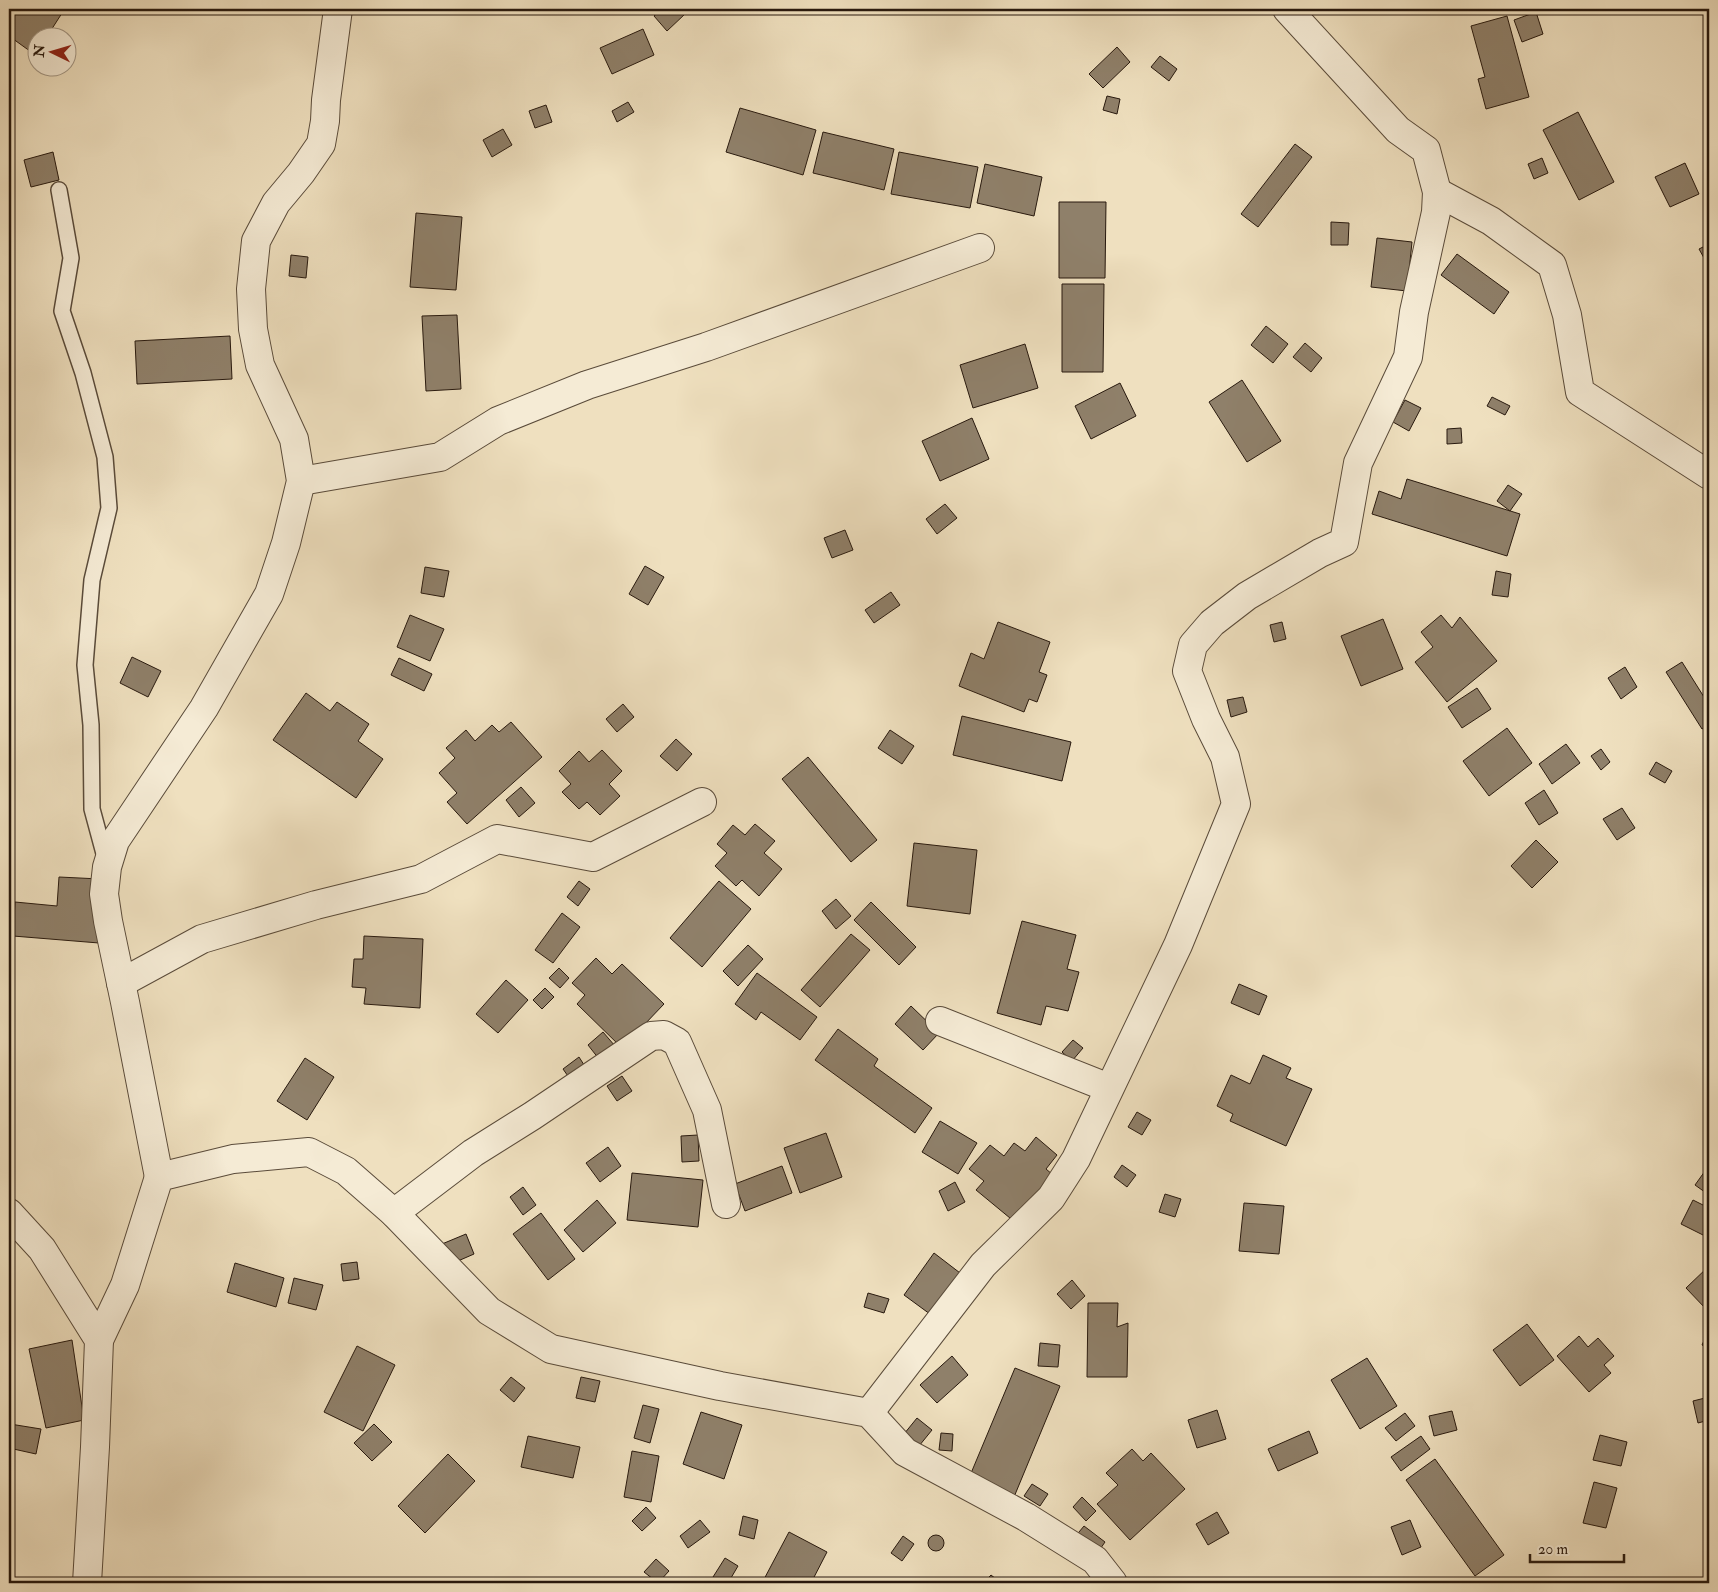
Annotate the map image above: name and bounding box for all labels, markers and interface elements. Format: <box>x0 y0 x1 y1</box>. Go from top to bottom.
north arrow <box>28 28 78 78</box>
text: N <box>30 43 49 59</box>
scale bar <box>1530 1532 1624 1564</box>
text: 20 m <box>1538 1540 1568 1559</box>

